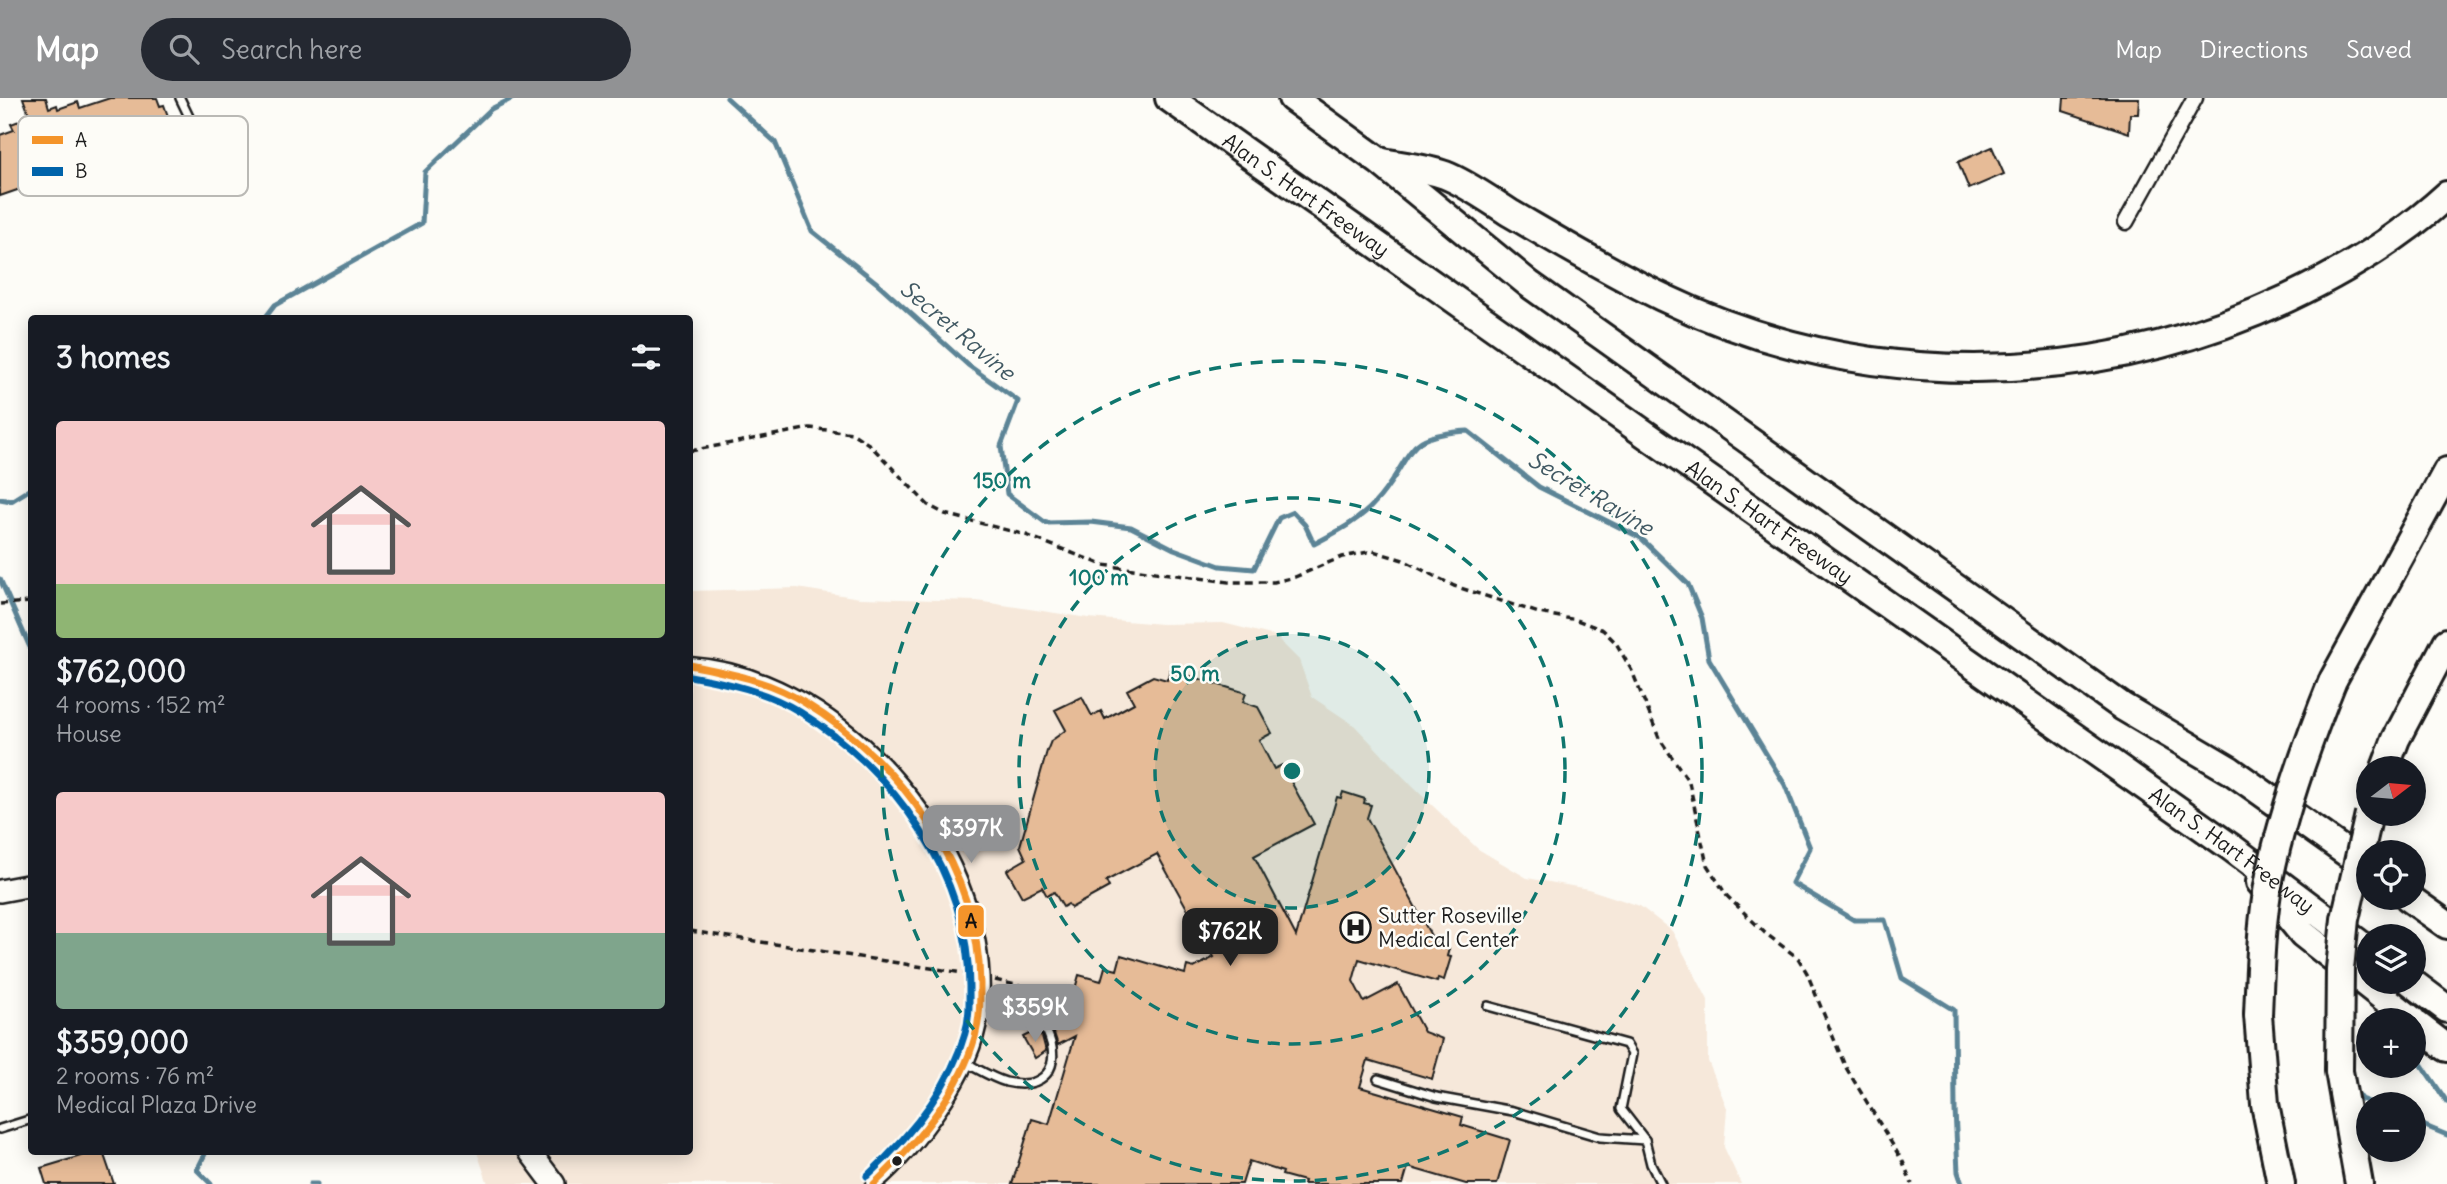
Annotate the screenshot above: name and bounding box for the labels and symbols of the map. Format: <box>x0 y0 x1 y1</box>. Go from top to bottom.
legend <box>18 116 248 196</box>
street label: Alan S. Hart Freeway <box>1218 127 1395 263</box>
text: A <box>75 128 87 152</box>
text: B <box>75 159 87 183</box>
water label: Secret Ravine <box>895 274 1023 387</box>
water label: Secret Ravine <box>1523 444 1660 543</box>
street label: Alan S. Hart Freeway <box>1681 454 1858 590</box>
text: 150 m <box>973 467 1031 494</box>
text: 100 m <box>1069 564 1129 591</box>
text: 50 m <box>1170 660 1220 687</box>
north arrow <box>2356 756 2426 826</box>
centre of rings <box>1280 759 1304 783</box>
street label: Alan S. Hart Freeway <box>2144 780 2320 919</box>
pin: $397K <box>922 806 1020 865</box>
place label: Sutter Roseville Medical Center <box>1378 902 1522 953</box>
line badge: A <box>957 904 985 938</box>
pin: $762K <box>1181 908 1279 968</box>
text: A <box>965 909 977 933</box>
hospital icon: Sutter Roseville Medical Center <box>1338 910 1372 944</box>
pin: $359K <box>986 984 1084 1044</box>
unlabelled marker <box>890 1154 904 1168</box>

